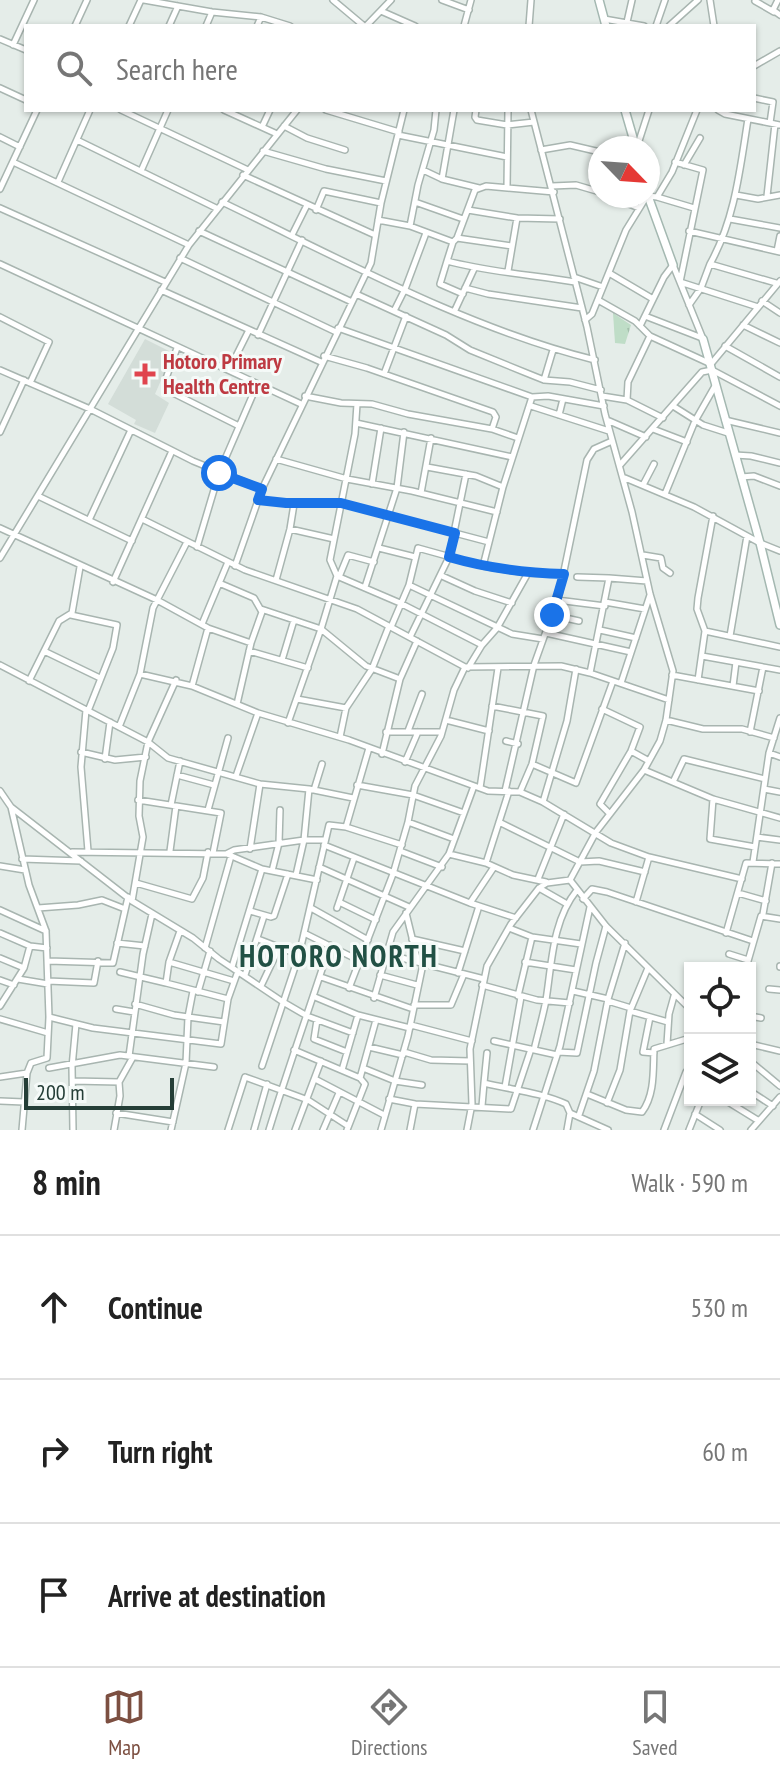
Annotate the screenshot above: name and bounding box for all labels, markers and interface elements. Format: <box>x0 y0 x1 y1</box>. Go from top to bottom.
search box <box>24 24 756 112</box>
icon: search <box>52 46 96 90</box>
text: Search here <box>116 49 238 88</box>
north arrow <box>588 136 660 208</box>
place label: Hotoro Primary Health Centre <box>163 347 283 400</box>
marker: Hotoro Primary Health Centre <box>134 363 156 385</box>
route start <box>201 455 237 491</box>
route end <box>534 597 570 633</box>
district label: HOTORO NORTH <box>239 936 439 975</box>
map controls <box>684 962 756 1106</box>
button: locate <box>684 962 756 1034</box>
button: layers <box>684 1034 756 1106</box>
scale bar <box>24 1074 174 1110</box>
text: 200 m <box>36 1078 85 1106</box>
text: 8 min <box>32 1160 101 1204</box>
text: Walk · 590 m <box>631 1166 748 1199</box>
icon: ahead <box>32 1285 76 1329</box>
text: Continue <box>108 1288 203 1327</box>
text: 530 m <box>690 1291 748 1324</box>
icon: right <box>32 1429 76 1473</box>
text: Turn right <box>108 1432 212 1471</box>
text: 60 m <box>702 1435 748 1468</box>
icon: arrive <box>32 1573 76 1617</box>
text: Arrive at destination <box>108 1576 326 1615</box>
tab: Map <box>102 1685 146 1761</box>
tab: Directions <box>351 1685 428 1761</box>
tab: Saved <box>632 1685 678 1761</box>

